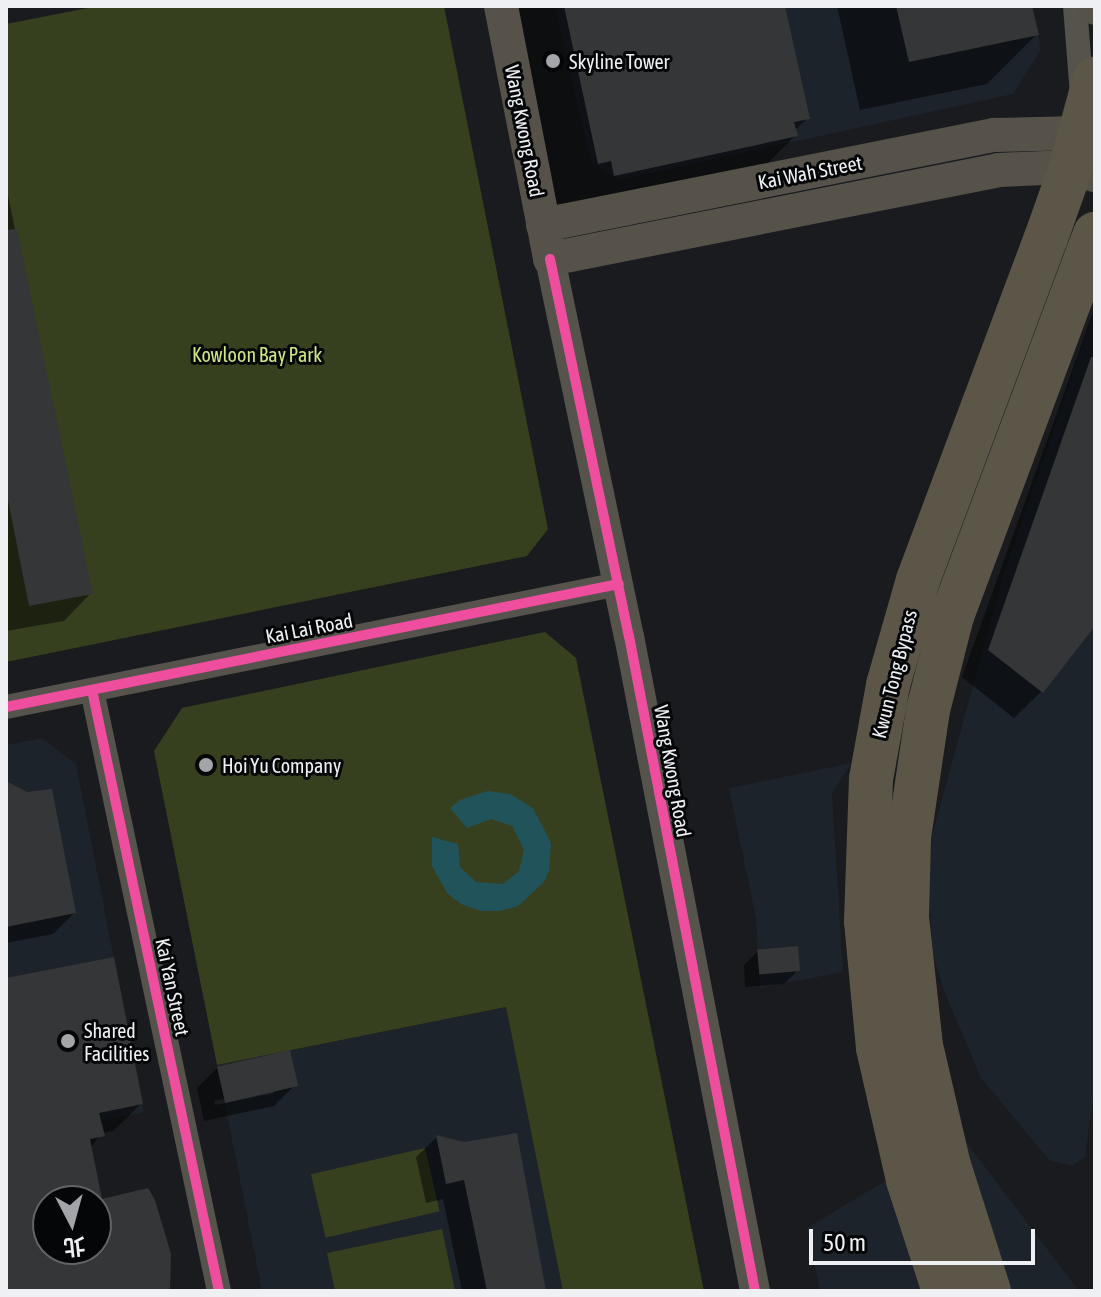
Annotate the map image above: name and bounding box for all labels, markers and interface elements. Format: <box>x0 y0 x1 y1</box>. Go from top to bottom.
place label: Skyline Tower <box>569 49 669 73</box>
marker: Skyline Tower <box>544 52 562 70</box>
street label: Wang Kwong Road <box>500 63 550 199</box>
street label: Kai Wah Street <box>756 150 864 194</box>
park label: Kowloon Bay Park <box>192 342 322 366</box>
street label: Kwun Tong Bypass <box>866 607 922 741</box>
street label: Kai Lai Road <box>263 608 355 648</box>
street label: Wang Kwong Road <box>650 703 696 839</box>
place label: Hoi Yu Company <box>222 753 341 777</box>
marker: Hoi Yu Company <box>197 756 215 774</box>
street label: Kai Yan Street <box>151 936 195 1038</box>
place label: Shared Facilities <box>84 1018 149 1065</box>
marker: Shared Facilities <box>59 1032 77 1050</box>
north arrow <box>32 1185 112 1265</box>
scale bar <box>813 1213 1039 1263</box>
text: 50 m <box>823 1229 866 1256</box>
text: 北 <box>62 1233 87 1261</box>

